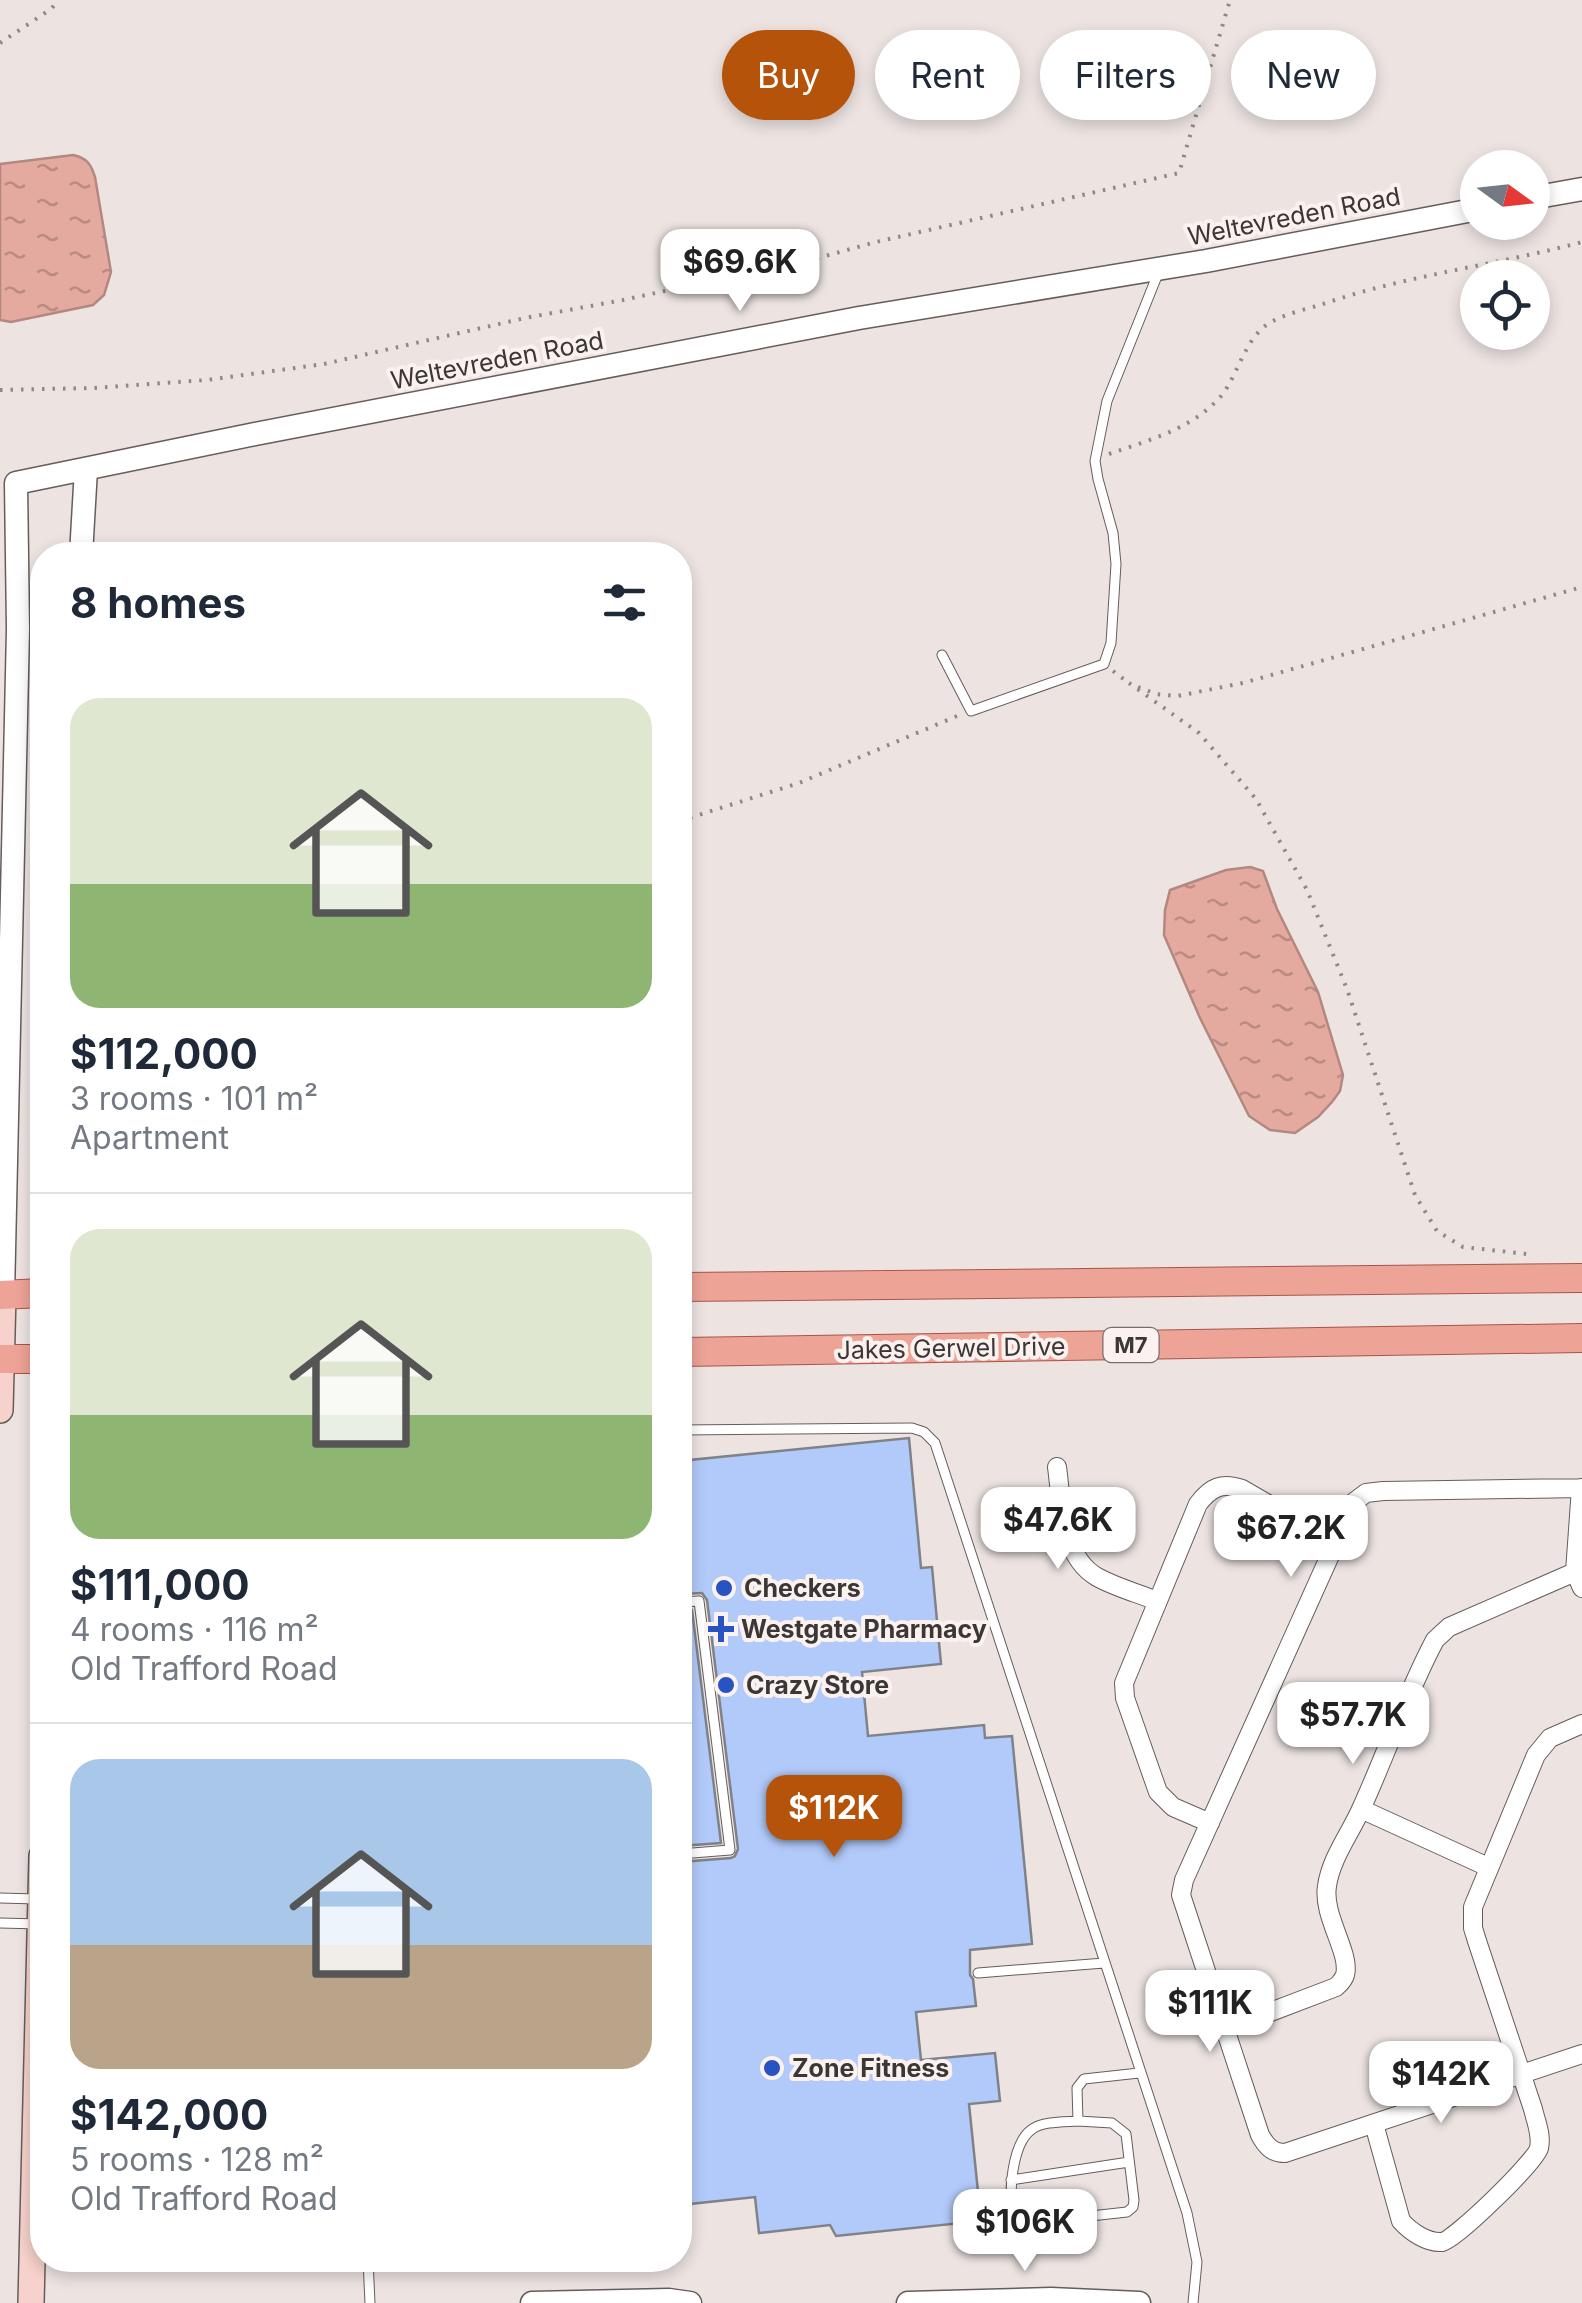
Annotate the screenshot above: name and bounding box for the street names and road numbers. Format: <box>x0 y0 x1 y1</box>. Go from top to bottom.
street label: Weltevreden Road <box>1185 181 1403 251</box>
street label: Weltevreden Road <box>388 325 606 395</box>
road number: M7 <box>1104 1328 1158 1362</box>
street label: Jakes Gerwel Drive <box>836 1331 1066 1365</box>

